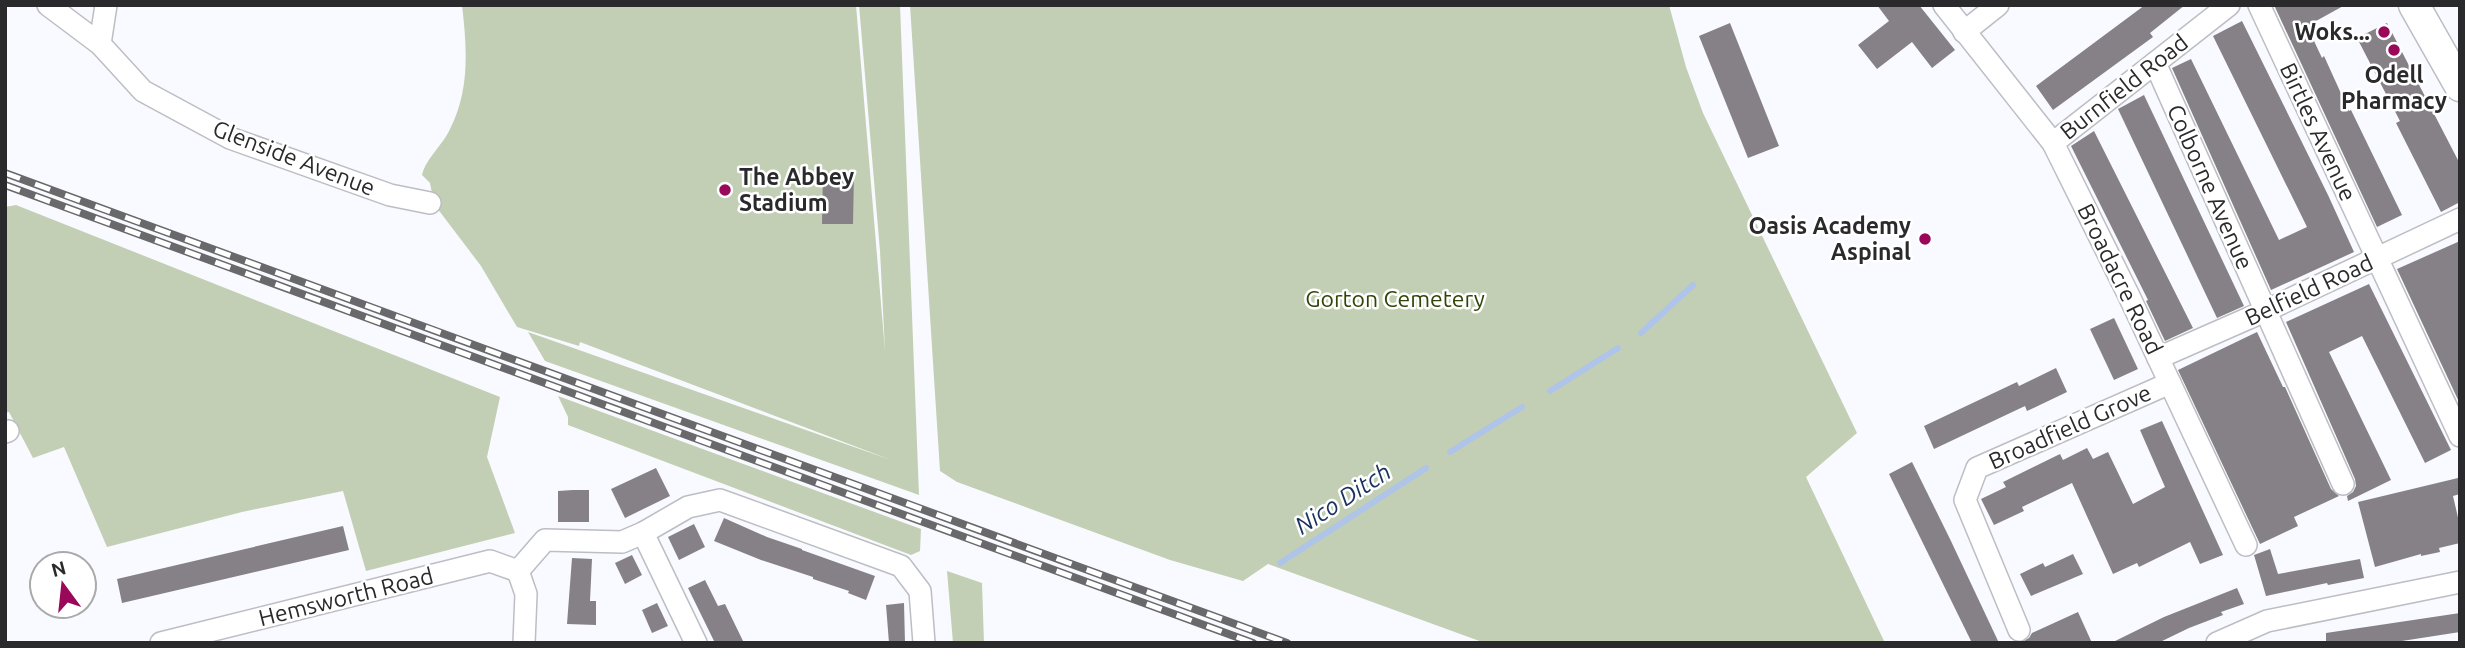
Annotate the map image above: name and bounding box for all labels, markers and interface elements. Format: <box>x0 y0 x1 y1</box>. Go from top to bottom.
place label: Woks... <box>2294 19 2370 44</box>
marker: Woks... <box>2376 24 2392 40</box>
street label: Burnfield Road <box>2055 29 2192 144</box>
marker: Odell Pharmacy <box>2386 42 2402 58</box>
street label: Birtles Avenue <box>2276 59 2361 205</box>
place label: Odell Pharmacy <box>2341 62 2447 113</box>
street label: Colborne Avenue <box>2163 101 2258 273</box>
street label: Glenside Avenue <box>210 115 379 200</box>
place label: The Abbey Stadium <box>739 164 854 215</box>
marker: The Abbey Stadium <box>717 182 733 198</box>
street label: Broadacre Road <box>2073 199 2168 358</box>
place label: Oasis Academy Aspinal <box>1748 213 1911 264</box>
marker: Oasis Academy Aspinal <box>1917 231 1933 247</box>
street label: Belfield Road <box>2241 249 2377 330</box>
park label: Gorton Cemetery <box>1305 286 1485 311</box>
street label: Broadfield Grove <box>1985 380 2155 474</box>
water label: Nico Ditch <box>1290 458 1396 540</box>
north arrow <box>28 550 98 620</box>
text: N <box>49 556 68 581</box>
street label: Hemsworth Road <box>256 563 436 630</box>

